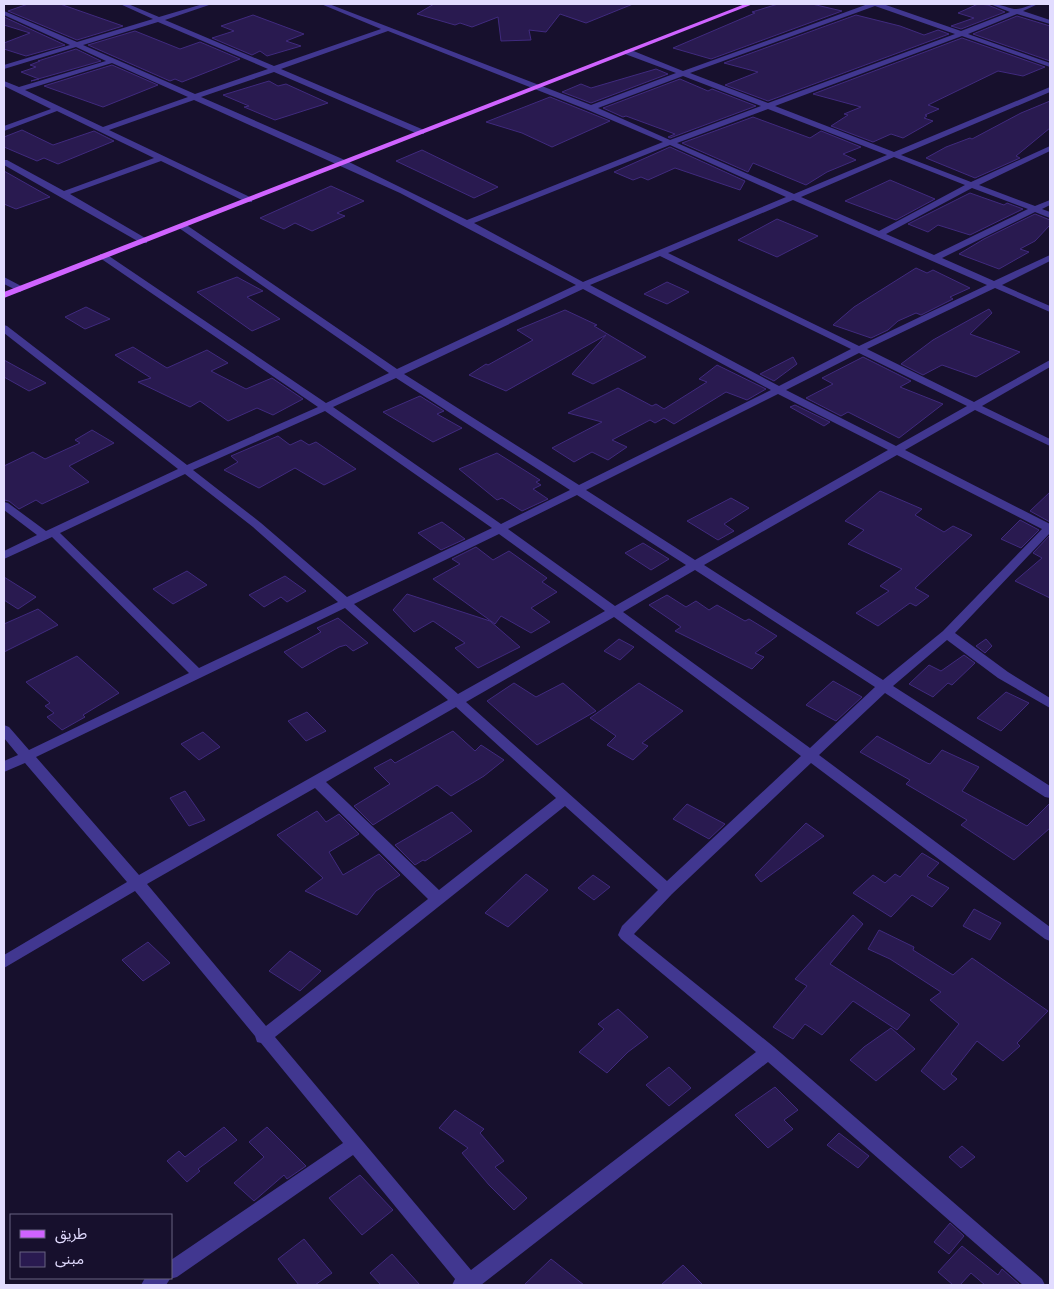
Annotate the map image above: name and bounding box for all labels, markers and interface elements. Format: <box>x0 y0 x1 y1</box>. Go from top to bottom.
legend <box>10 1214 172 1279</box>
text: طريق <box>55 1224 87 1245</box>
text: مبنى <box>55 1249 84 1270</box>

